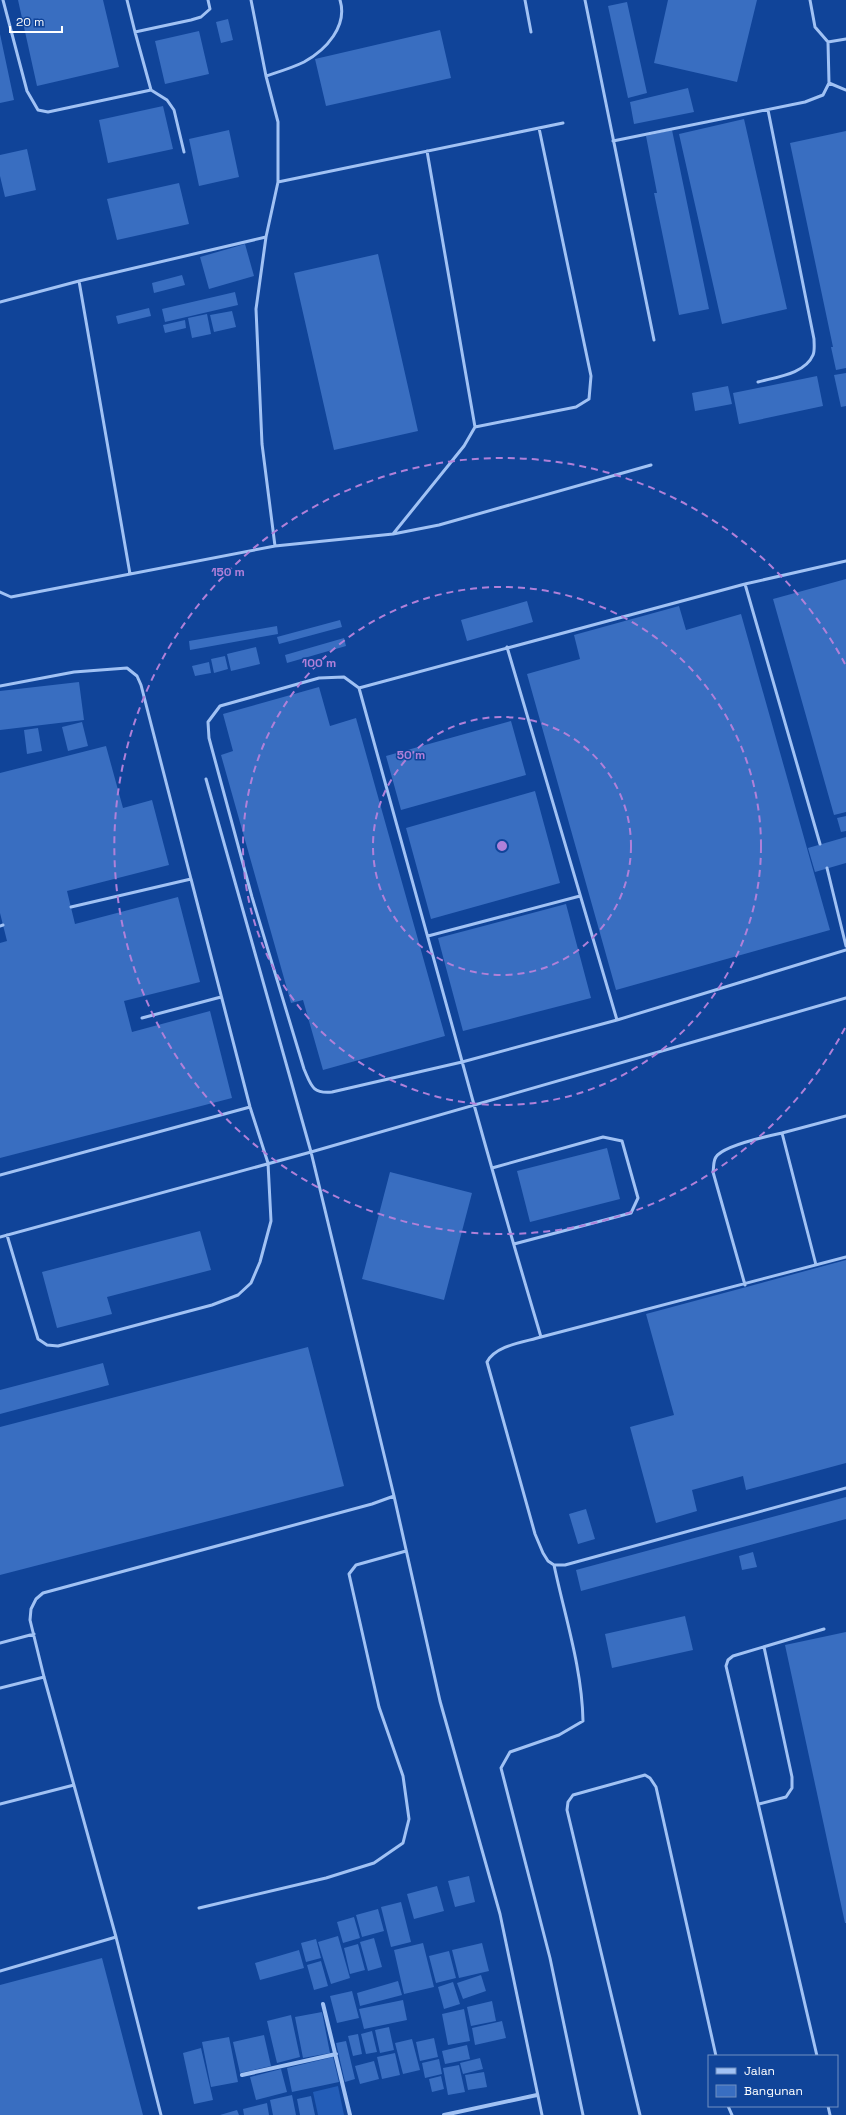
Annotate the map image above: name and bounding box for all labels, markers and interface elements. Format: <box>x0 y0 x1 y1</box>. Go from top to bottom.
scale bar <box>10 8 62 34</box>
text: 20 m <box>16 14 44 30</box>
text: 150 m <box>211 564 245 580</box>
text: 100 m <box>302 655 336 671</box>
text: 50 m <box>397 747 425 763</box>
centre of rings <box>495 839 509 853</box>
legend <box>708 2055 838 2107</box>
text: Jalan <box>744 2063 775 2079</box>
text: Bangunan <box>744 2083 803 2099</box>

